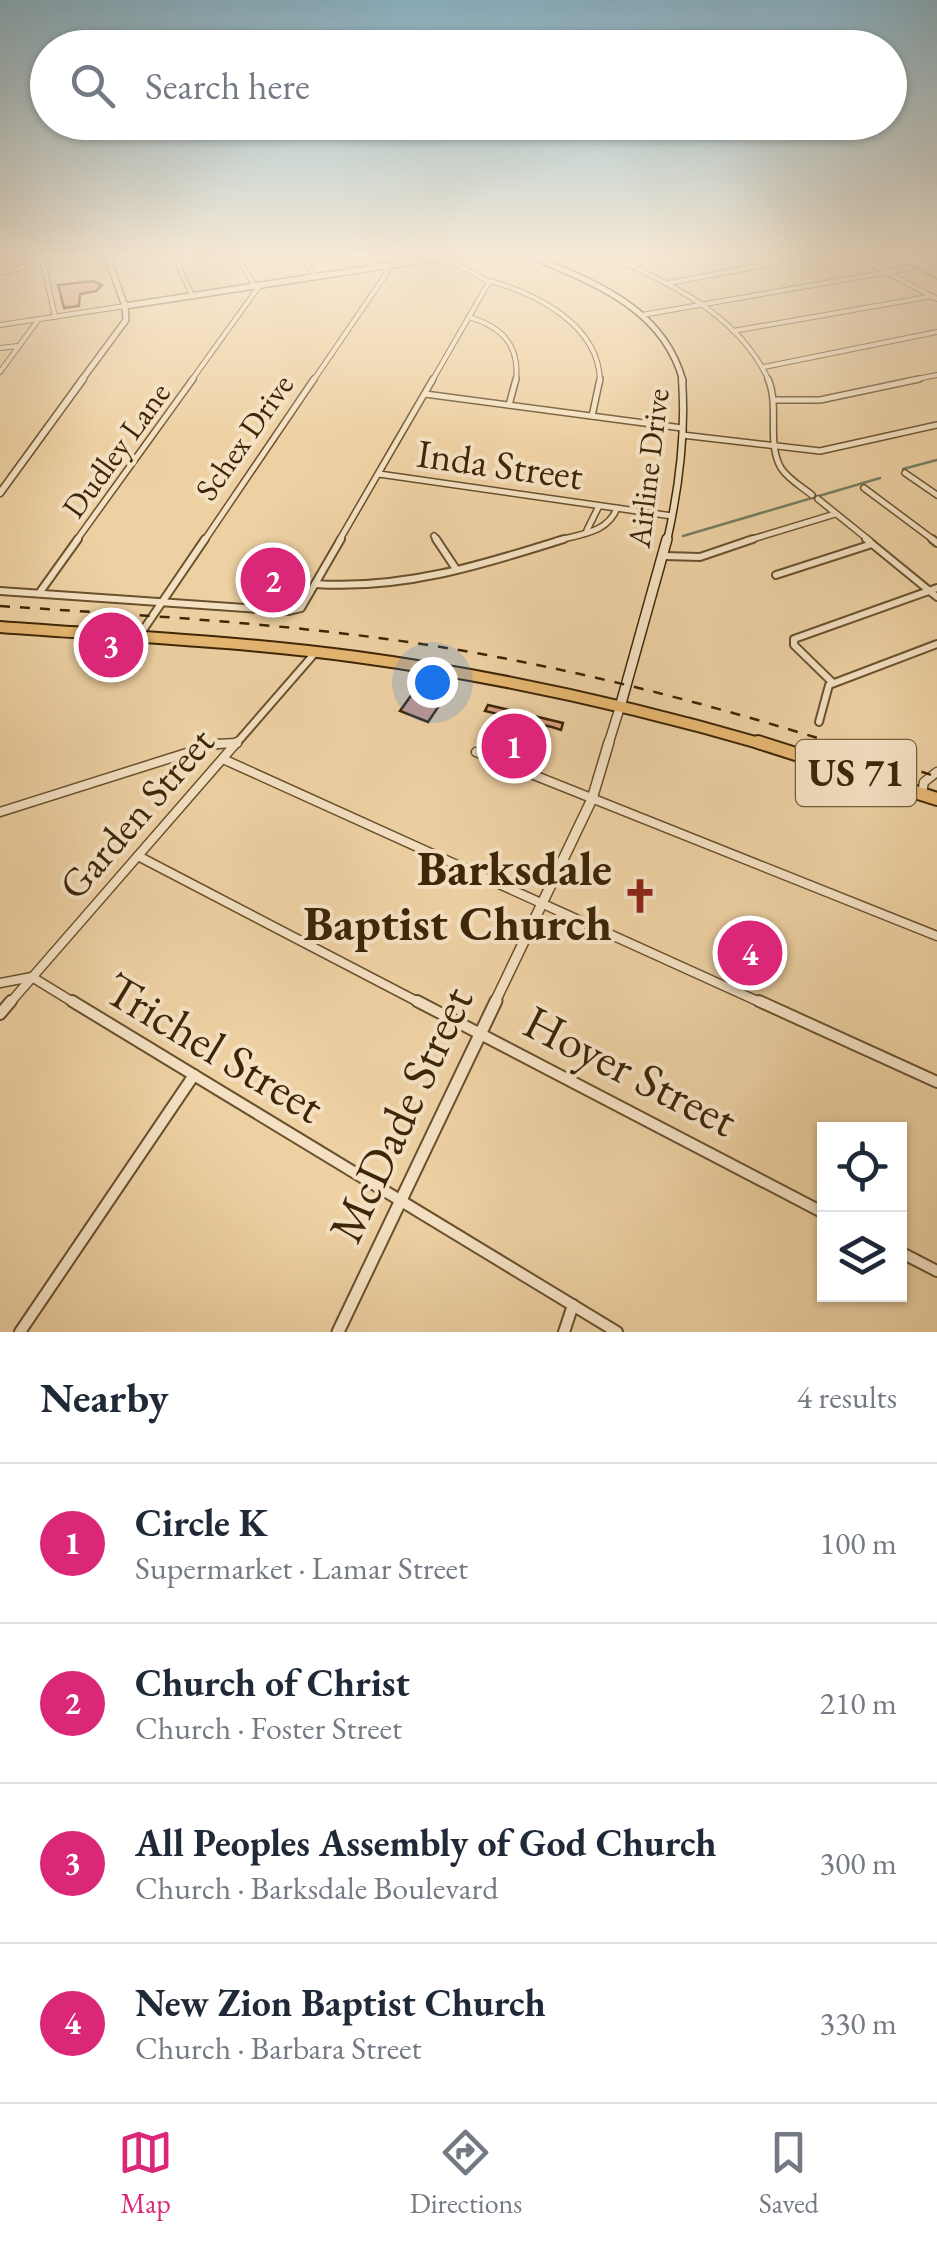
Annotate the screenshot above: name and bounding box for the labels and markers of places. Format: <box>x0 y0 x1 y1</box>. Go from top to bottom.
pin: 2 <box>240 542 306 618</box>
pin: 3 <box>78 608 144 682</box>
pin: 1 <box>482 708 546 784</box>
place label: Barksdale Baptist Church <box>303 837 612 954</box>
church icon: Barksdale Baptist Church <box>621 877 659 915</box>
pin: 4 <box>718 916 782 990</box>

